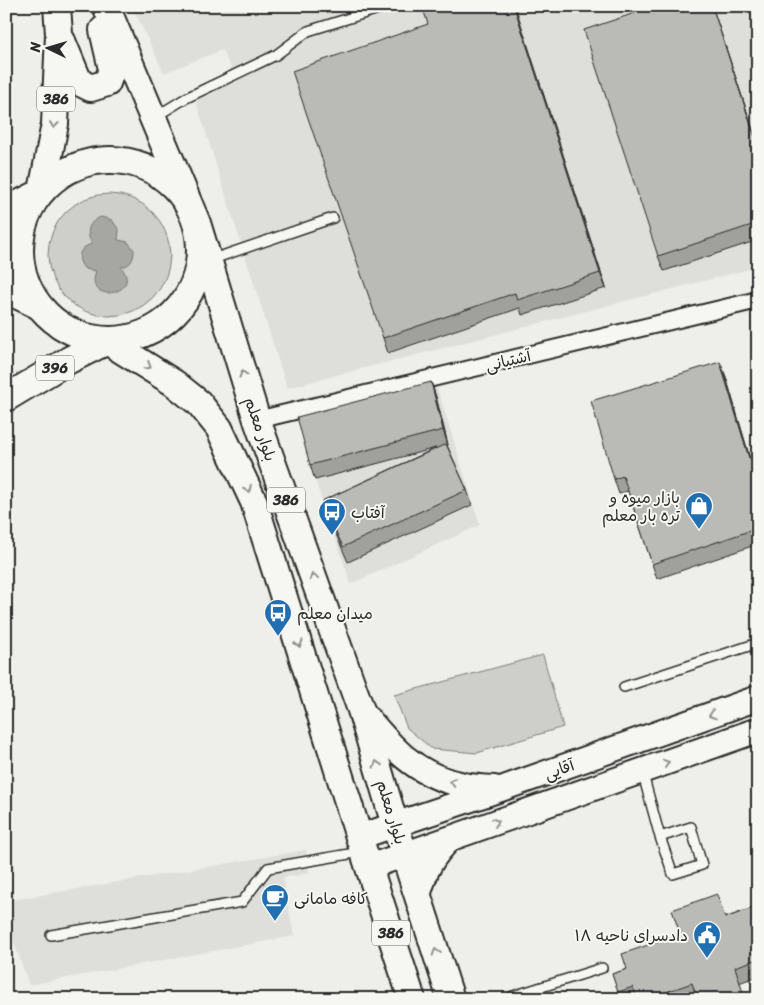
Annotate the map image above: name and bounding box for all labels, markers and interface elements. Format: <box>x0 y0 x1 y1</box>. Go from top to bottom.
north arrow <box>22 22 72 72</box>
text: N <box>23 41 48 54</box>
road number: 386 <box>37 86 75 112</box>
one-way arrow <box>50 120 60 129</box>
street label: آشتیانی <box>482 341 535 380</box>
road number: 396 <box>36 356 74 380</box>
one-way arrow <box>143 360 152 370</box>
one-way arrow <box>239 370 249 378</box>
street label: بلوار معلم <box>236 393 285 465</box>
place label: بازار میوه و تره بار معلم <box>602 483 680 530</box>
one-way arrow <box>242 484 253 493</box>
road number: 386 <box>267 488 305 512</box>
shop icon: بازار میوه و تره بار معلم <box>684 491 714 530</box>
bus stop icon: آفتاب <box>317 497 347 536</box>
place label: آفتاب <box>351 498 386 527</box>
one-way arrow <box>309 573 319 582</box>
bus stop icon: میدان معلم <box>263 598 293 637</box>
place label: میدان معلم <box>297 599 373 628</box>
one-way arrow <box>293 639 303 647</box>
one-way arrow <box>708 709 717 719</box>
street label: آقایی <box>540 750 580 788</box>
one-way arrow <box>661 759 669 769</box>
one-way arrow <box>373 760 383 769</box>
street label: بلوار معلم <box>368 776 415 848</box>
one-way arrow <box>449 778 457 788</box>
one-way arrow <box>491 818 500 828</box>
cafe icon: کافه مامانی <box>260 883 290 922</box>
place label: کافه مامانی <box>294 884 368 913</box>
road number: 386 <box>372 920 410 946</box>
public building icon: دادسرای ناحیه ۱۸ <box>692 920 722 959</box>
place label: دادسرای ناحیه ۱۸ <box>574 921 688 950</box>
one-way arrow <box>432 949 442 957</box>

